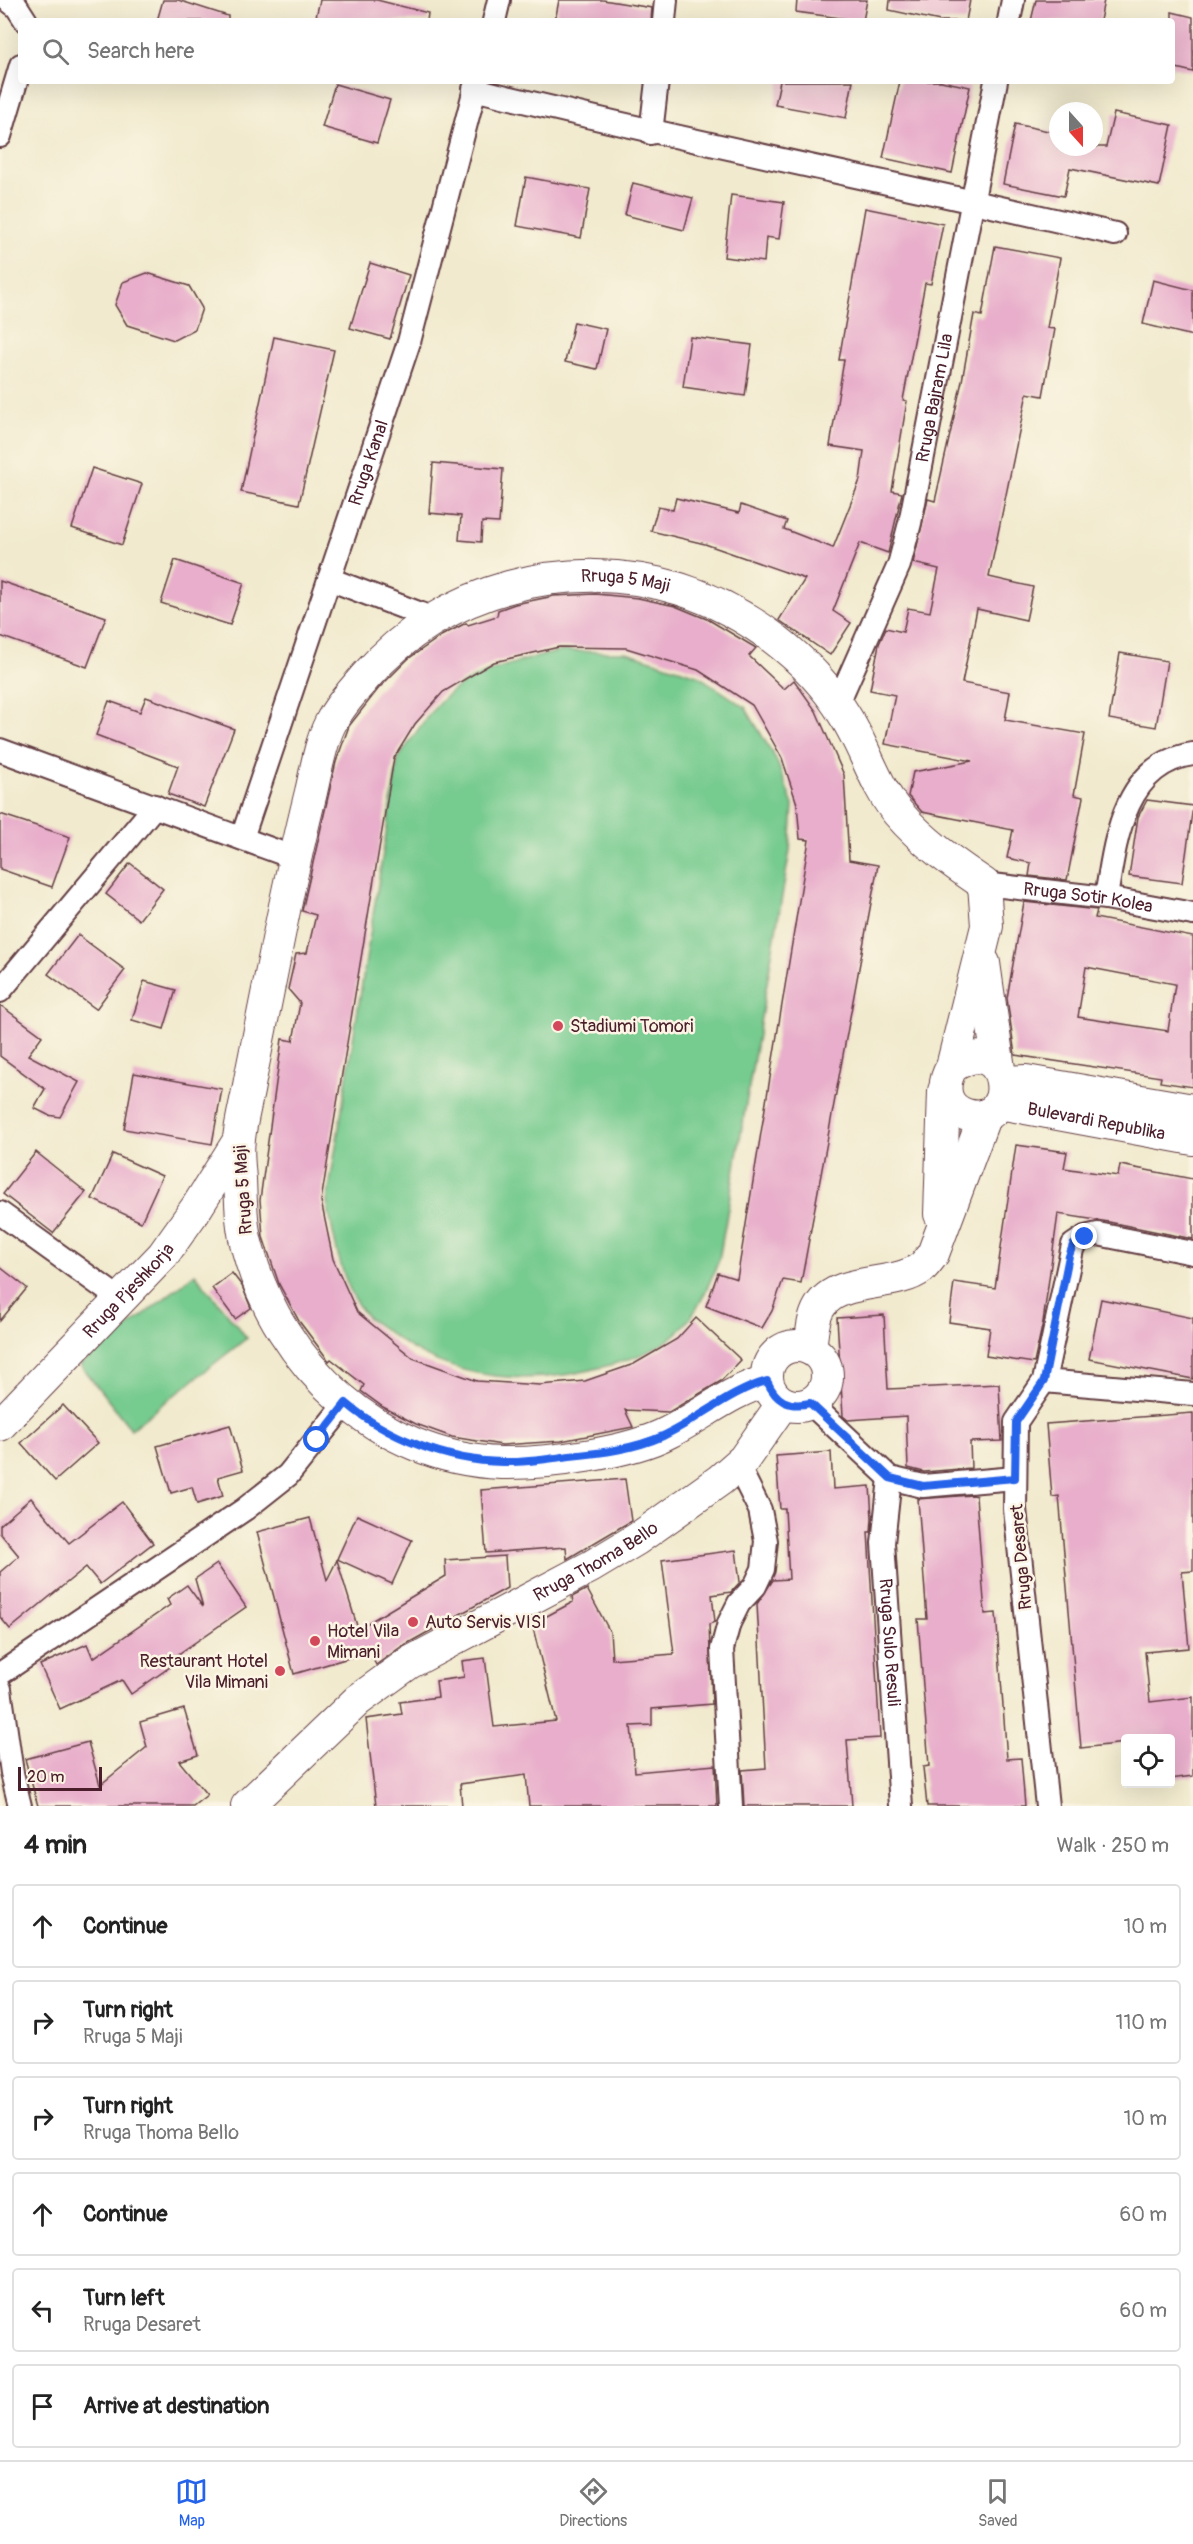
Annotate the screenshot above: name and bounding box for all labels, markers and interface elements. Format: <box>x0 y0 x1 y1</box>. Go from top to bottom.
search box <box>18 18 1175 84</box>
icon: search <box>39 35 72 68</box>
text: Search here <box>87 37 194 65</box>
north arrow <box>1049 102 1103 156</box>
street label: Rruga Bajram Lila <box>911 332 959 464</box>
street label: Rruga Kanal <box>344 417 394 509</box>
street label: Rruga 5 Maji <box>581 565 672 598</box>
street label: Rruga Sotir Kolea <box>1022 878 1155 918</box>
place label: Stadiumi Tomori <box>570 1015 693 1038</box>
marker: Stadiumi Tomori <box>551 1019 565 1033</box>
street label: Bulevardi Republika <box>1025 1097 1167 1146</box>
street label: Rruga 5 Maji <box>229 1144 258 1235</box>
route end <box>1071 1223 1097 1249</box>
street label: Rruga Pjeshkorja <box>78 1239 180 1343</box>
route start <box>303 1426 329 1452</box>
street label: Rruga Desaret <box>1005 1502 1038 1611</box>
street label: Rruga Thoma Bello <box>530 1516 663 1607</box>
street label: Rruga Sulo Resuli <box>873 1578 905 1707</box>
place label: Auto Servis VISI <box>425 1611 546 1634</box>
marker: Auto Servis VISI <box>406 1615 420 1629</box>
place label: Hotel Vila Mimani <box>327 1620 399 1664</box>
marker: Hotel Vila Mimani <box>308 1634 322 1648</box>
place label: Restaurant Hotel Vila Mimani <box>139 1650 268 1694</box>
marker: Restaurant Hotel Vila Mimani <box>273 1664 287 1678</box>
map controls <box>1121 1734 1175 1788</box>
button: locate <box>1121 1734 1175 1788</box>
scale bar <box>18 1764 102 1792</box>
text: 20 m <box>27 1767 65 1787</box>
text: 4 min <box>24 1829 87 1861</box>
text: Walk · 250 m <box>1057 1833 1169 1858</box>
icon: ahead <box>26 1910 59 1943</box>
text: Continue <box>83 1912 167 1940</box>
text: 10 m <box>1123 1914 1167 1939</box>
text: Turn right <box>83 1996 173 2024</box>
icon: right <box>26 2006 59 2039</box>
text: 110 m <box>1116 2010 1167 2035</box>
text: Rruga 5 Maji <box>83 2024 183 2049</box>
text: Turn right <box>83 2092 173 2120</box>
icon: right <box>26 2102 59 2135</box>
text: 10 m <box>1123 2106 1167 2131</box>
text: Rruga Thoma Bello <box>83 2120 239 2145</box>
icon: ahead <box>26 2198 59 2231</box>
text: Continue <box>83 2200 167 2228</box>
text: 60 m <box>1120 2202 1167 2227</box>
text: Turn left <box>83 2284 165 2312</box>
icon: left <box>26 2294 59 2327</box>
text: 60 m <box>1120 2298 1167 2323</box>
text: Rruga Desaret <box>83 2312 201 2337</box>
icon: arrive <box>26 2390 59 2423</box>
text: Arrive at destination <box>83 2392 269 2420</box>
tab: Map <box>175 2475 208 2531</box>
tab: Directions <box>559 2475 627 2531</box>
tab: Saved <box>978 2475 1018 2531</box>

